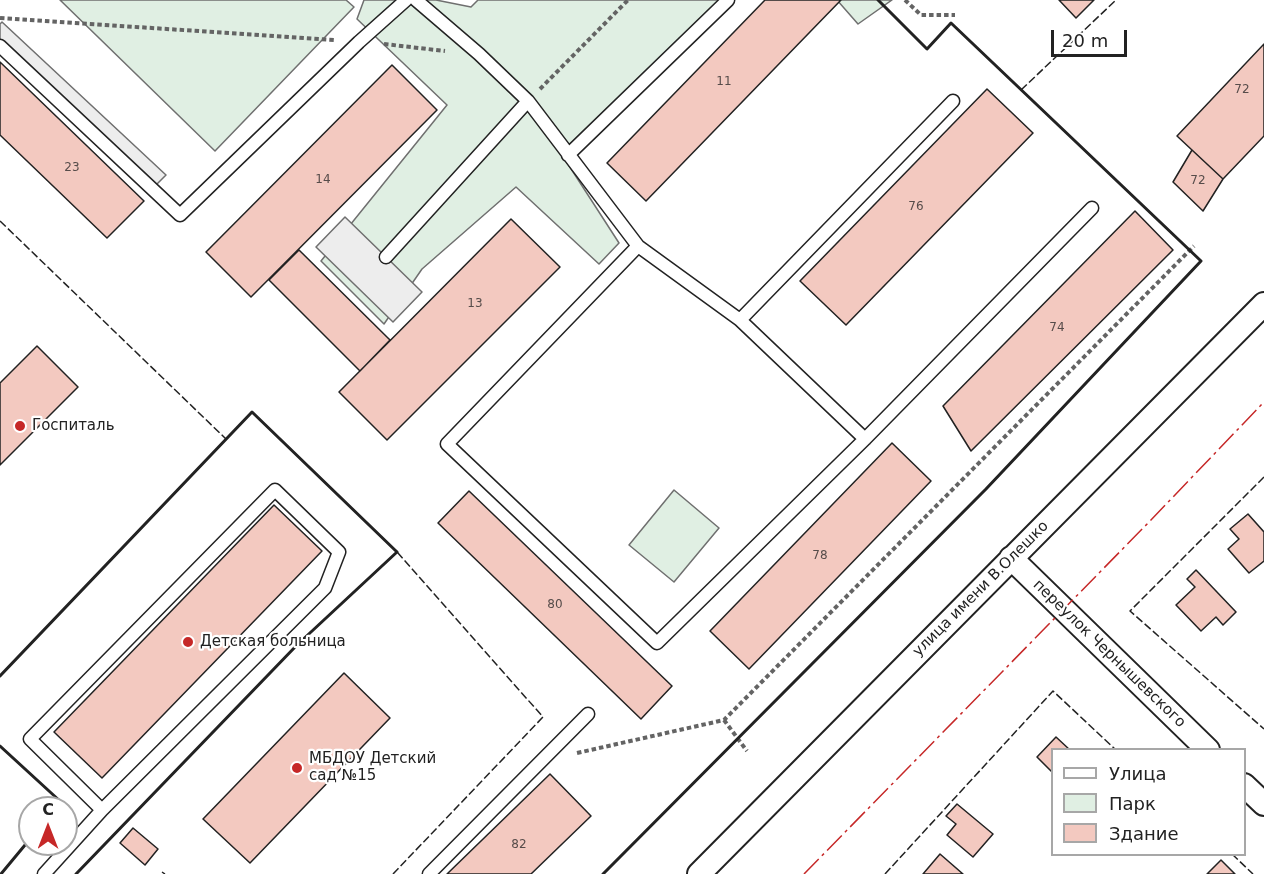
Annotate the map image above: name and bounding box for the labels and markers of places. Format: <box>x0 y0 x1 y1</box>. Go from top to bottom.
place label: Госпиталь <box>32 417 114 435</box>
marker: Госпиталь <box>13 419 27 433</box>
place label: Детская больница <box>200 633 346 651</box>
marker: Детская больница <box>181 635 195 649</box>
place label: МБДОУ Детский сад №15 <box>309 750 436 785</box>
marker: МБДОУ Детский сад №15 <box>290 761 304 775</box>

